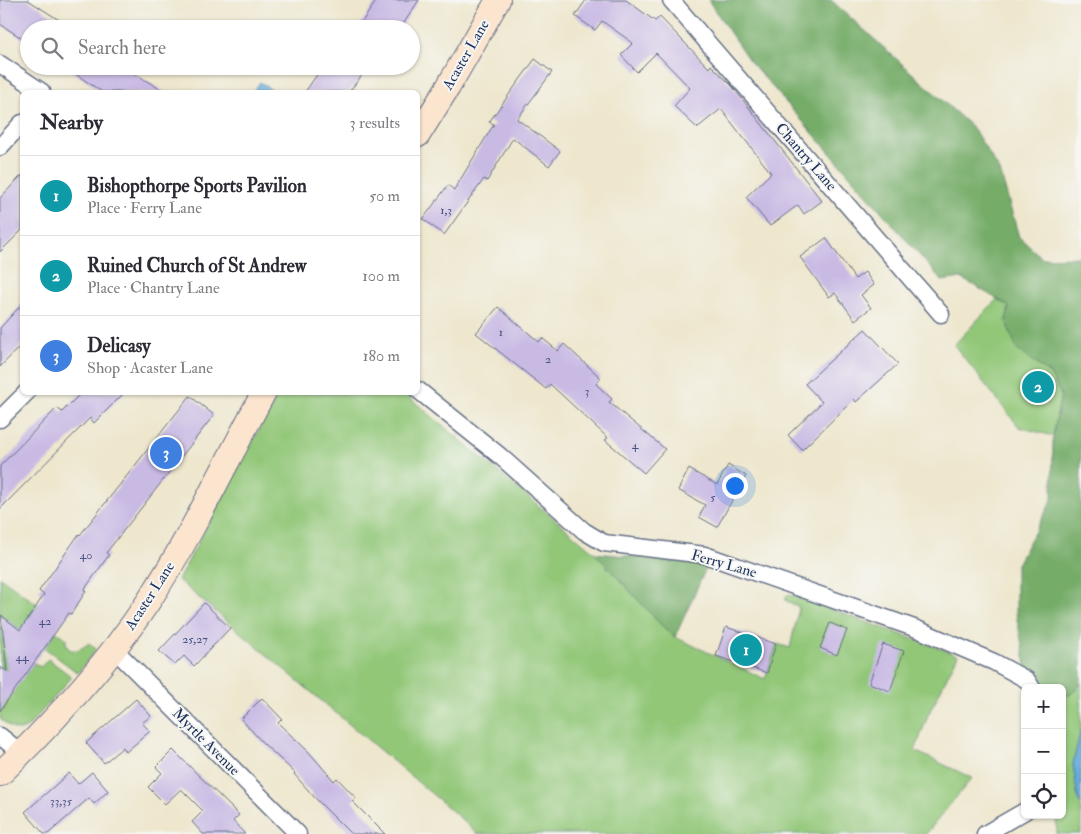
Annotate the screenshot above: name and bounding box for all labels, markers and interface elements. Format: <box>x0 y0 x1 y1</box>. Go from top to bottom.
street label: Acaster Lane <box>438 17 494 94</box>
search box <box>20 20 420 75</box>
icon: search <box>38 34 66 62</box>
text: Search here <box>78 36 166 60</box>
text: Nearby <box>40 109 103 136</box>
text: 3 results <box>349 113 400 133</box>
street label: Chantry Lane <box>771 119 841 195</box>
text: Bishopthorpe Sports Pavilion <box>87 174 307 198</box>
text: 1 <box>53 186 59 206</box>
text: 50 m <box>369 186 400 206</box>
text: Place · Ferry Lane <box>87 198 202 218</box>
house number: 1,3 <box>440 203 452 218</box>
text: Ruined Church of St Andrew <box>87 254 306 278</box>
text: 2 <box>52 266 60 286</box>
text: 100 m <box>362 266 400 286</box>
text: Place · Chantry Lane <box>87 278 220 298</box>
house number: 1 <box>499 325 503 340</box>
text: Delicasy <box>87 334 151 358</box>
text: 3 <box>53 346 59 366</box>
text: 180 m <box>363 346 400 366</box>
house number: 2 <box>545 352 551 367</box>
text: Shop · Acaster Lane <box>87 358 213 378</box>
pin: 2 <box>1022 368 1054 406</box>
house number: 3 <box>585 384 589 399</box>
pin: 3 <box>150 434 182 472</box>
house number: 4 <box>632 438 639 453</box>
your location <box>722 473 748 499</box>
house number: 5 <box>710 490 716 505</box>
street label: Ferry Lane <box>689 546 759 582</box>
house number: 40 <box>80 548 92 563</box>
street label: Acaster Lane <box>120 558 179 635</box>
house number: 42 <box>39 614 51 629</box>
pin: 1 <box>730 631 762 669</box>
house number: 25,27 <box>182 632 208 647</box>
house number: 44 <box>16 650 29 665</box>
map controls <box>1021 684 1066 819</box>
button: + <box>1021 684 1066 729</box>
street label: Myrtle Avenue <box>168 704 244 780</box>
button: − <box>1021 729 1066 774</box>
button: locate <box>1021 774 1066 819</box>
house number: 33,35 <box>50 794 73 809</box>

